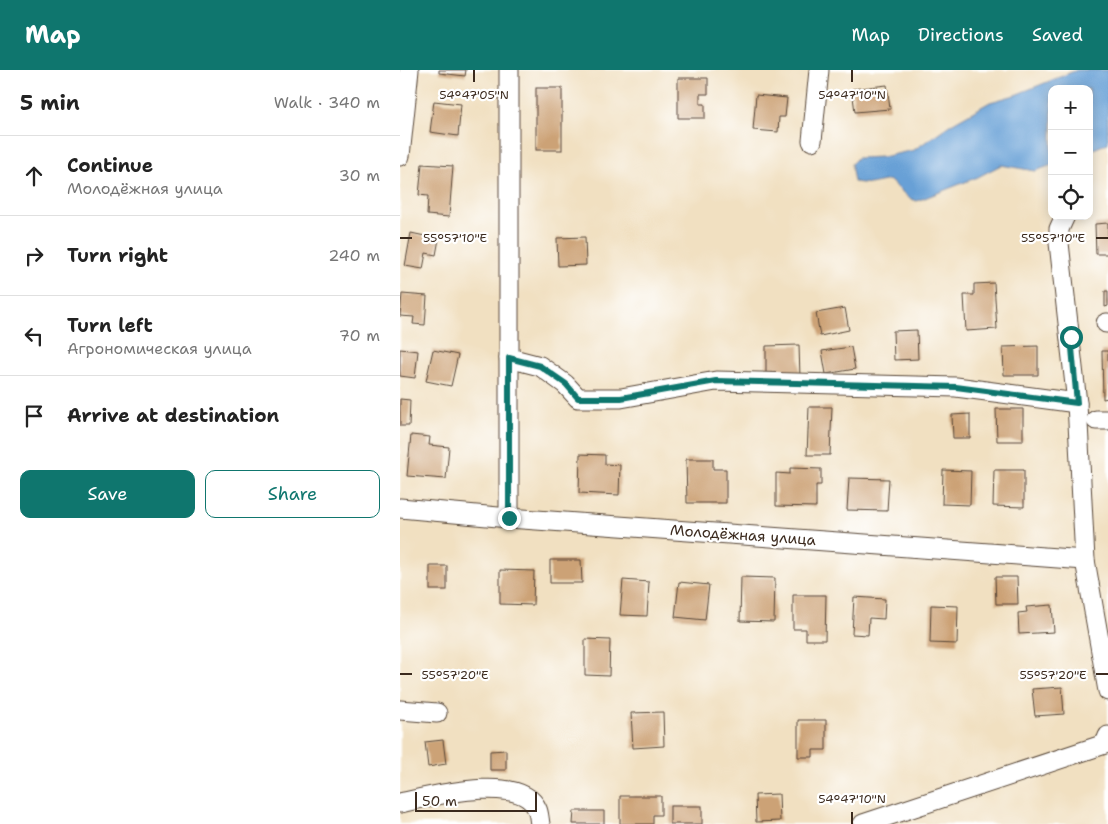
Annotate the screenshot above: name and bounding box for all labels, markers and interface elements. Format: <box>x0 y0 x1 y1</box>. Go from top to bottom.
text: Map <box>25 19 81 51</box>
text: Map <box>852 23 890 47</box>
text: Directions <box>918 23 1004 47</box>
text: Saved <box>1032 23 1083 47</box>
map controls <box>1048 85 1093 220</box>
button: + <box>1048 85 1093 130</box>
text: 54°47'05"N <box>439 87 509 103</box>
text: 54°47'10"N <box>818 87 886 103</box>
text: 5 min <box>20 89 80 117</box>
text: Walk · 340 m <box>274 92 380 113</box>
button: − <box>1048 130 1093 175</box>
text: Continue <box>67 153 153 178</box>
icon: ahead <box>20 162 48 190</box>
text: 30 m <box>339 165 380 186</box>
button: locate <box>1048 175 1093 220</box>
text: Молодёжная улица <box>67 178 223 199</box>
text: 55°57'10"E <box>423 230 487 246</box>
text: 55°57'10"E <box>1021 230 1085 246</box>
icon: right <box>20 242 48 270</box>
text: Turn right <box>67 243 168 268</box>
text: 240 m <box>328 245 380 266</box>
text: Turn left <box>67 313 153 338</box>
icon: left <box>20 322 48 350</box>
text: 70 m <box>339 325 380 346</box>
route start <box>1060 326 1083 349</box>
text: Агрономическая улица <box>67 338 252 359</box>
icon: arrive <box>20 402 48 430</box>
text: Arrive at destination <box>67 403 279 428</box>
button: Save <box>20 470 195 518</box>
button: Share <box>205 470 380 518</box>
route end <box>498 507 521 530</box>
street label: Молодёжная улица <box>669 520 817 550</box>
text: 55°57'20"E <box>421 667 489 683</box>
text: 55°57'20"E <box>1019 667 1087 683</box>
scale bar <box>415 789 538 812</box>
text: 54°47'10"N <box>818 791 886 807</box>
text: 50 m <box>422 792 457 810</box>

